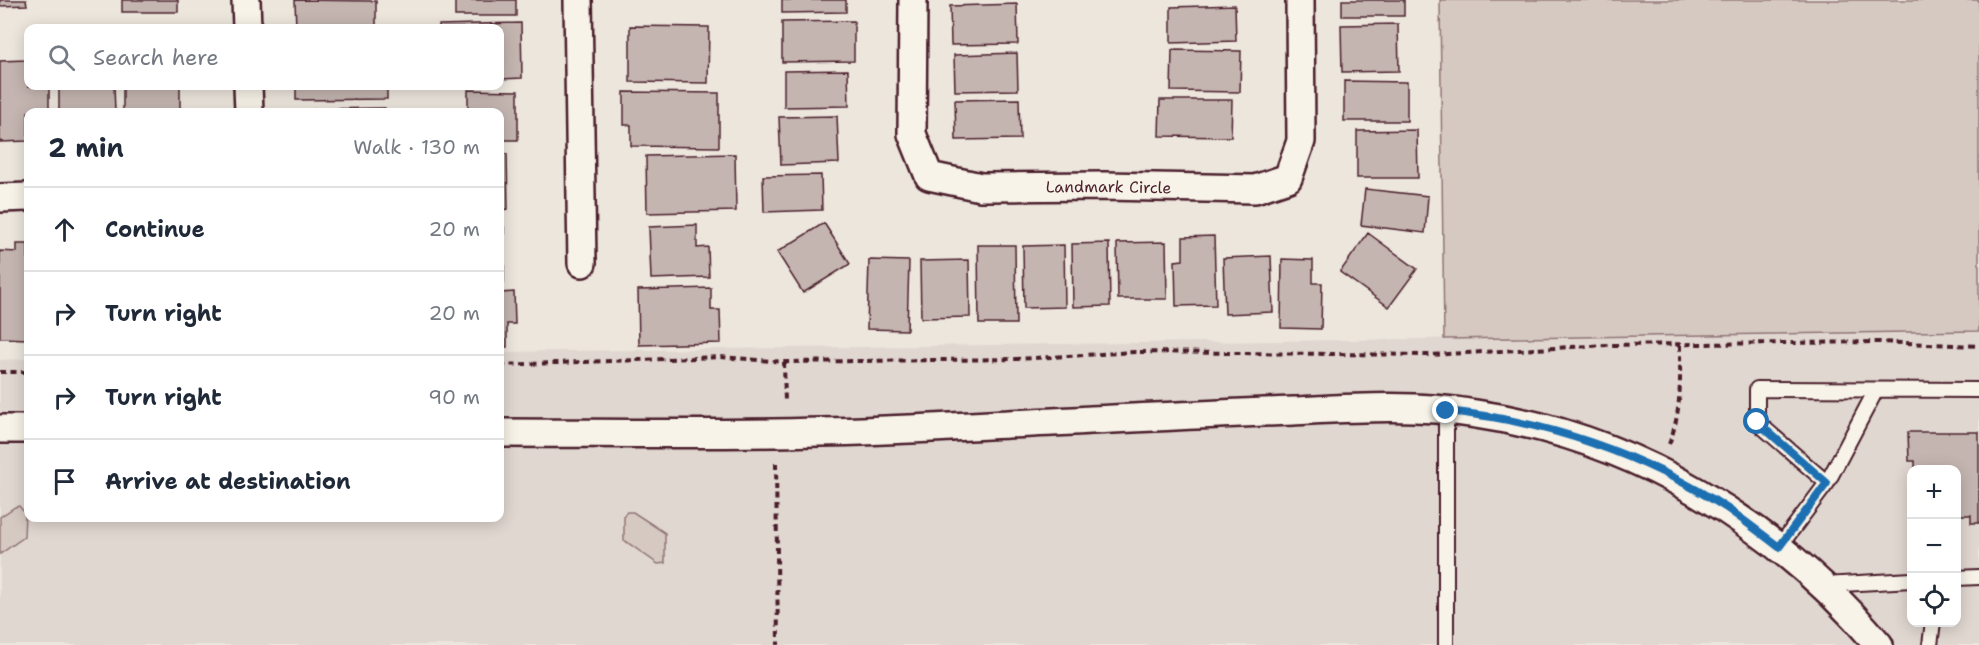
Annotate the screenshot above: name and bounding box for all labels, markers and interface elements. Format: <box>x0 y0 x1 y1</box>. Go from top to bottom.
search box <box>24 24 504 90</box>
icon: search <box>45 41 78 74</box>
text: Search here <box>93 43 219 72</box>
text: 2 min <box>48 130 124 165</box>
text: Walk · 130 m <box>353 134 480 160</box>
street label: Landmark Circle <box>1046 175 1172 198</box>
icon: ahead <box>48 213 81 246</box>
text: Continue <box>105 215 205 244</box>
text: 20 m <box>429 216 480 242</box>
icon: right <box>48 297 81 330</box>
text: Turn right <box>105 299 222 328</box>
text: 20 m <box>429 300 480 326</box>
icon: right <box>48 381 81 414</box>
text: Turn right <box>105 383 222 412</box>
text: 90 m <box>428 384 480 410</box>
route end <box>1432 397 1458 423</box>
route start <box>1743 408 1769 434</box>
icon: arrive <box>48 465 81 498</box>
map controls <box>1907 465 1961 627</box>
button: + <box>1907 465 1961 519</box>
text: Arrive at destination <box>105 467 351 496</box>
button: − <box>1907 519 1961 573</box>
button: locate <box>1907 573 1961 627</box>

